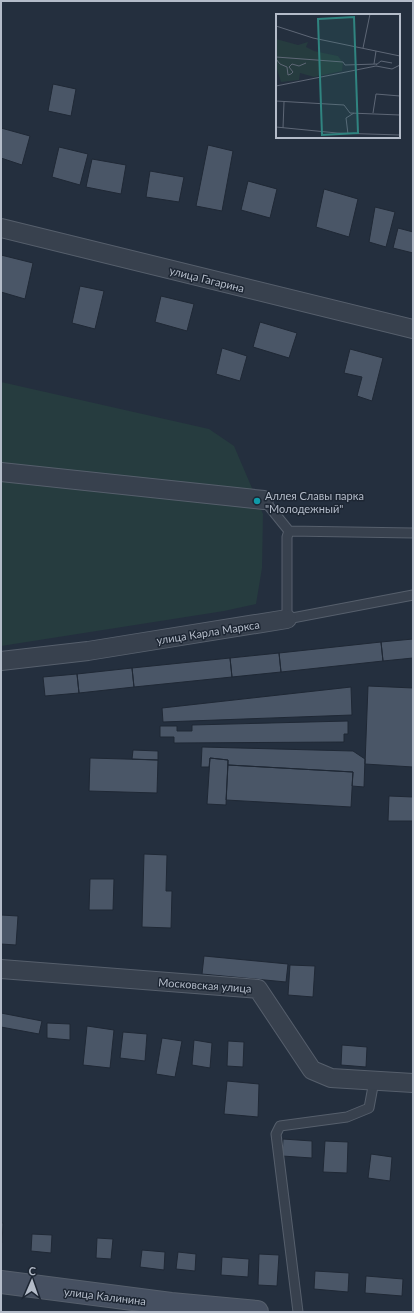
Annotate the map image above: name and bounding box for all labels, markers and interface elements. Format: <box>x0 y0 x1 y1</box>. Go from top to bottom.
inset map <box>276 14 400 138</box>
street label: улица Гагарина <box>168 263 246 295</box>
place label: Аллея Славы парка "Молодежный" <box>265 489 364 515</box>
marker: Аллея Славы парка "Молодежный" <box>252 496 262 506</box>
street label: улица Карла Маркса <box>156 617 260 647</box>
street label: Московская улица <box>158 975 252 995</box>
north arrow <box>12 1261 52 1301</box>
text: С <box>29 1264 37 1277</box>
street label: улица Калинина <box>63 1285 147 1307</box>

